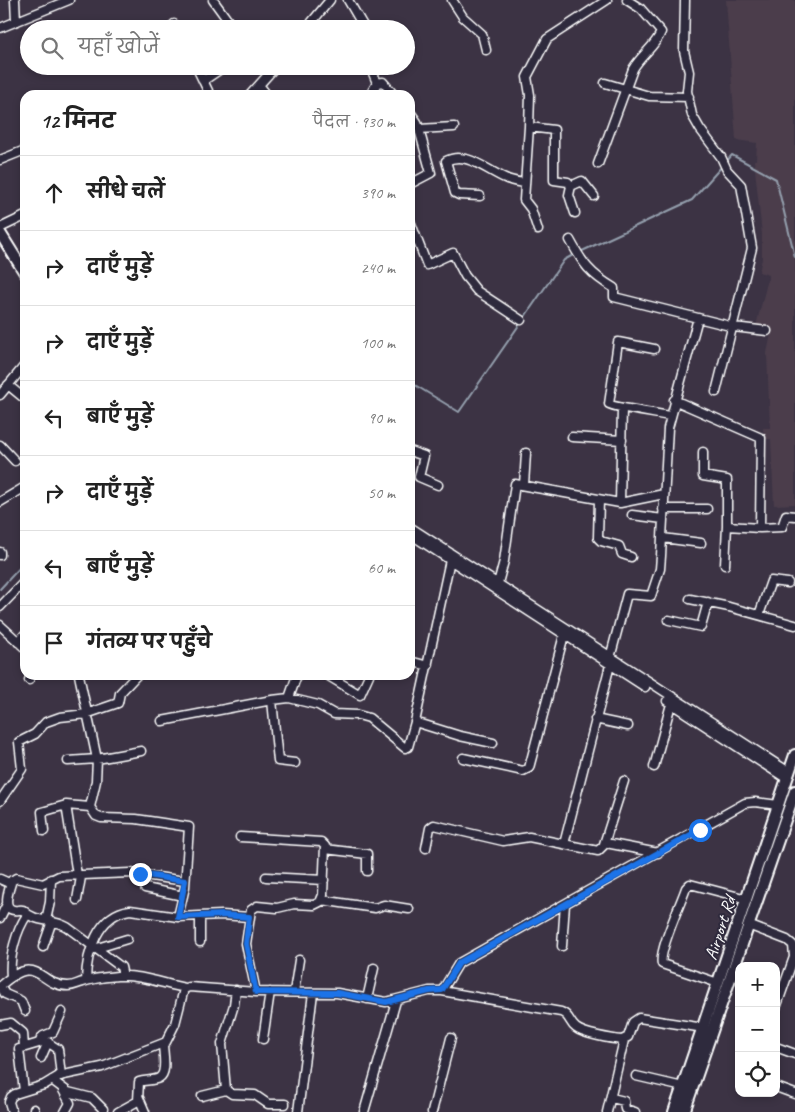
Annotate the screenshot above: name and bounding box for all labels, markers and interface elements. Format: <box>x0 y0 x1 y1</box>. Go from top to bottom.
search box <box>20 20 415 75</box>
icon: search <box>38 34 66 62</box>
text: यहाँ खोजें <box>78 35 159 59</box>
text: 12 मिनट <box>40 108 115 134</box>
text: पैदल · 930 m <box>313 112 395 132</box>
icon: ahead <box>40 179 68 207</box>
text: सीधे चलें <box>87 180 165 204</box>
text: 390 m <box>361 183 395 203</box>
icon: right <box>40 254 68 282</box>
text: दाएँ मुड़ें <box>87 255 153 279</box>
text: 240 m <box>361 258 395 278</box>
icon: right <box>40 329 68 357</box>
text: दाएँ मुड़ें <box>87 330 153 354</box>
text: 100 m <box>361 333 395 353</box>
icon: left <box>40 404 68 432</box>
text: बाएँ मुड़ें <box>87 405 153 429</box>
text: 90 m <box>368 408 395 428</box>
icon: right <box>40 479 68 507</box>
text: दाएँ मुड़ें <box>87 480 153 504</box>
text: 50 m <box>368 483 395 503</box>
icon: left <box>40 554 68 582</box>
text: बाएँ मुड़ें <box>87 555 153 579</box>
text: 60 m <box>368 558 395 578</box>
icon: arrive <box>40 629 68 657</box>
text: गंतव्य पर पहुँचे <box>87 630 212 654</box>
route start <box>689 819 712 842</box>
route end <box>129 863 152 886</box>
street label: Airport Rd <box>699 891 741 963</box>
map controls <box>735 962 780 1097</box>
button: + <box>735 962 780 1007</box>
button: − <box>735 1007 780 1052</box>
button: locate <box>735 1052 780 1097</box>

